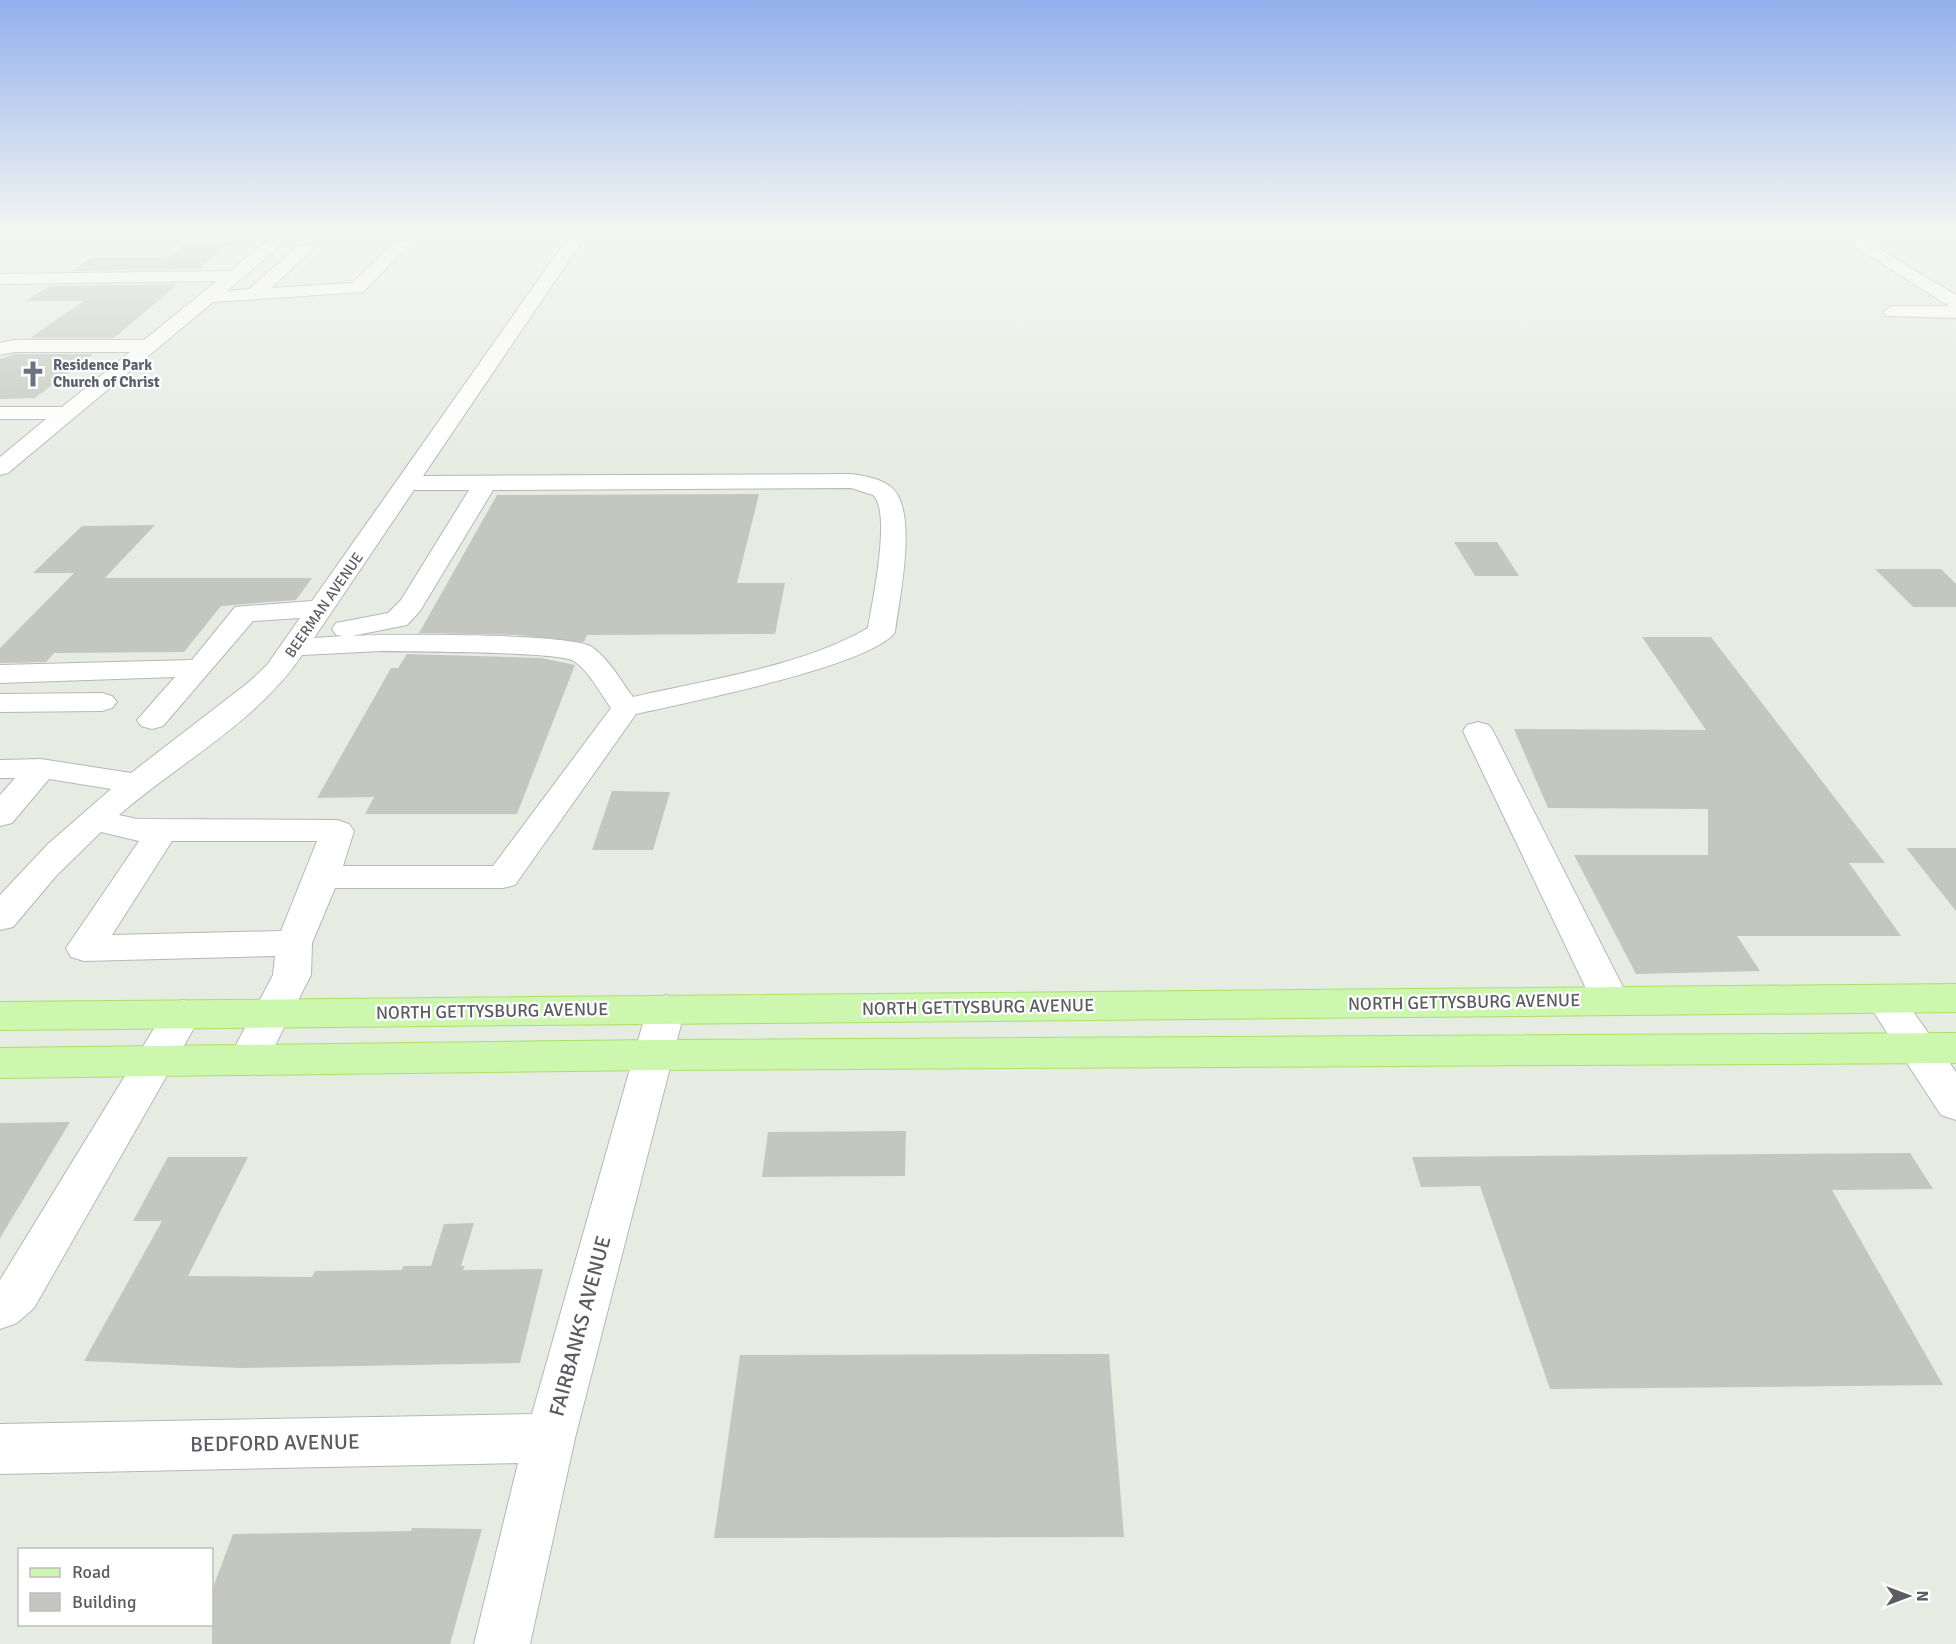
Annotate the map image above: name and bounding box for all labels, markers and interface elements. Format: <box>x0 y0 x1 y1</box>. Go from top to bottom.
place label: Residence Park Church of Christ <box>53 356 160 391</box>
church icon: Residence Park Church of Christ <box>18 359 48 389</box>
street label: BEERMAN AVENUE <box>281 549 367 661</box>
street label: NORTH GETTYSBURG AVENUE <box>1348 989 1580 1015</box>
street label: NORTH GETTYSBURG AVENUE <box>862 994 1094 1020</box>
street label: NORTH GETTYSBURG AVENUE <box>376 998 608 1024</box>
street label: FAIRBANKS AVENUE <box>543 1233 617 1419</box>
street label: BEDFORD AVENUE <box>190 1429 360 1457</box>
legend <box>18 1548 213 1626</box>
text: Road <box>72 1561 111 1583</box>
north arrow <box>1878 1566 1938 1626</box>
text: N <box>1912 1590 1932 1602</box>
text: Building <box>72 1591 136 1613</box>

